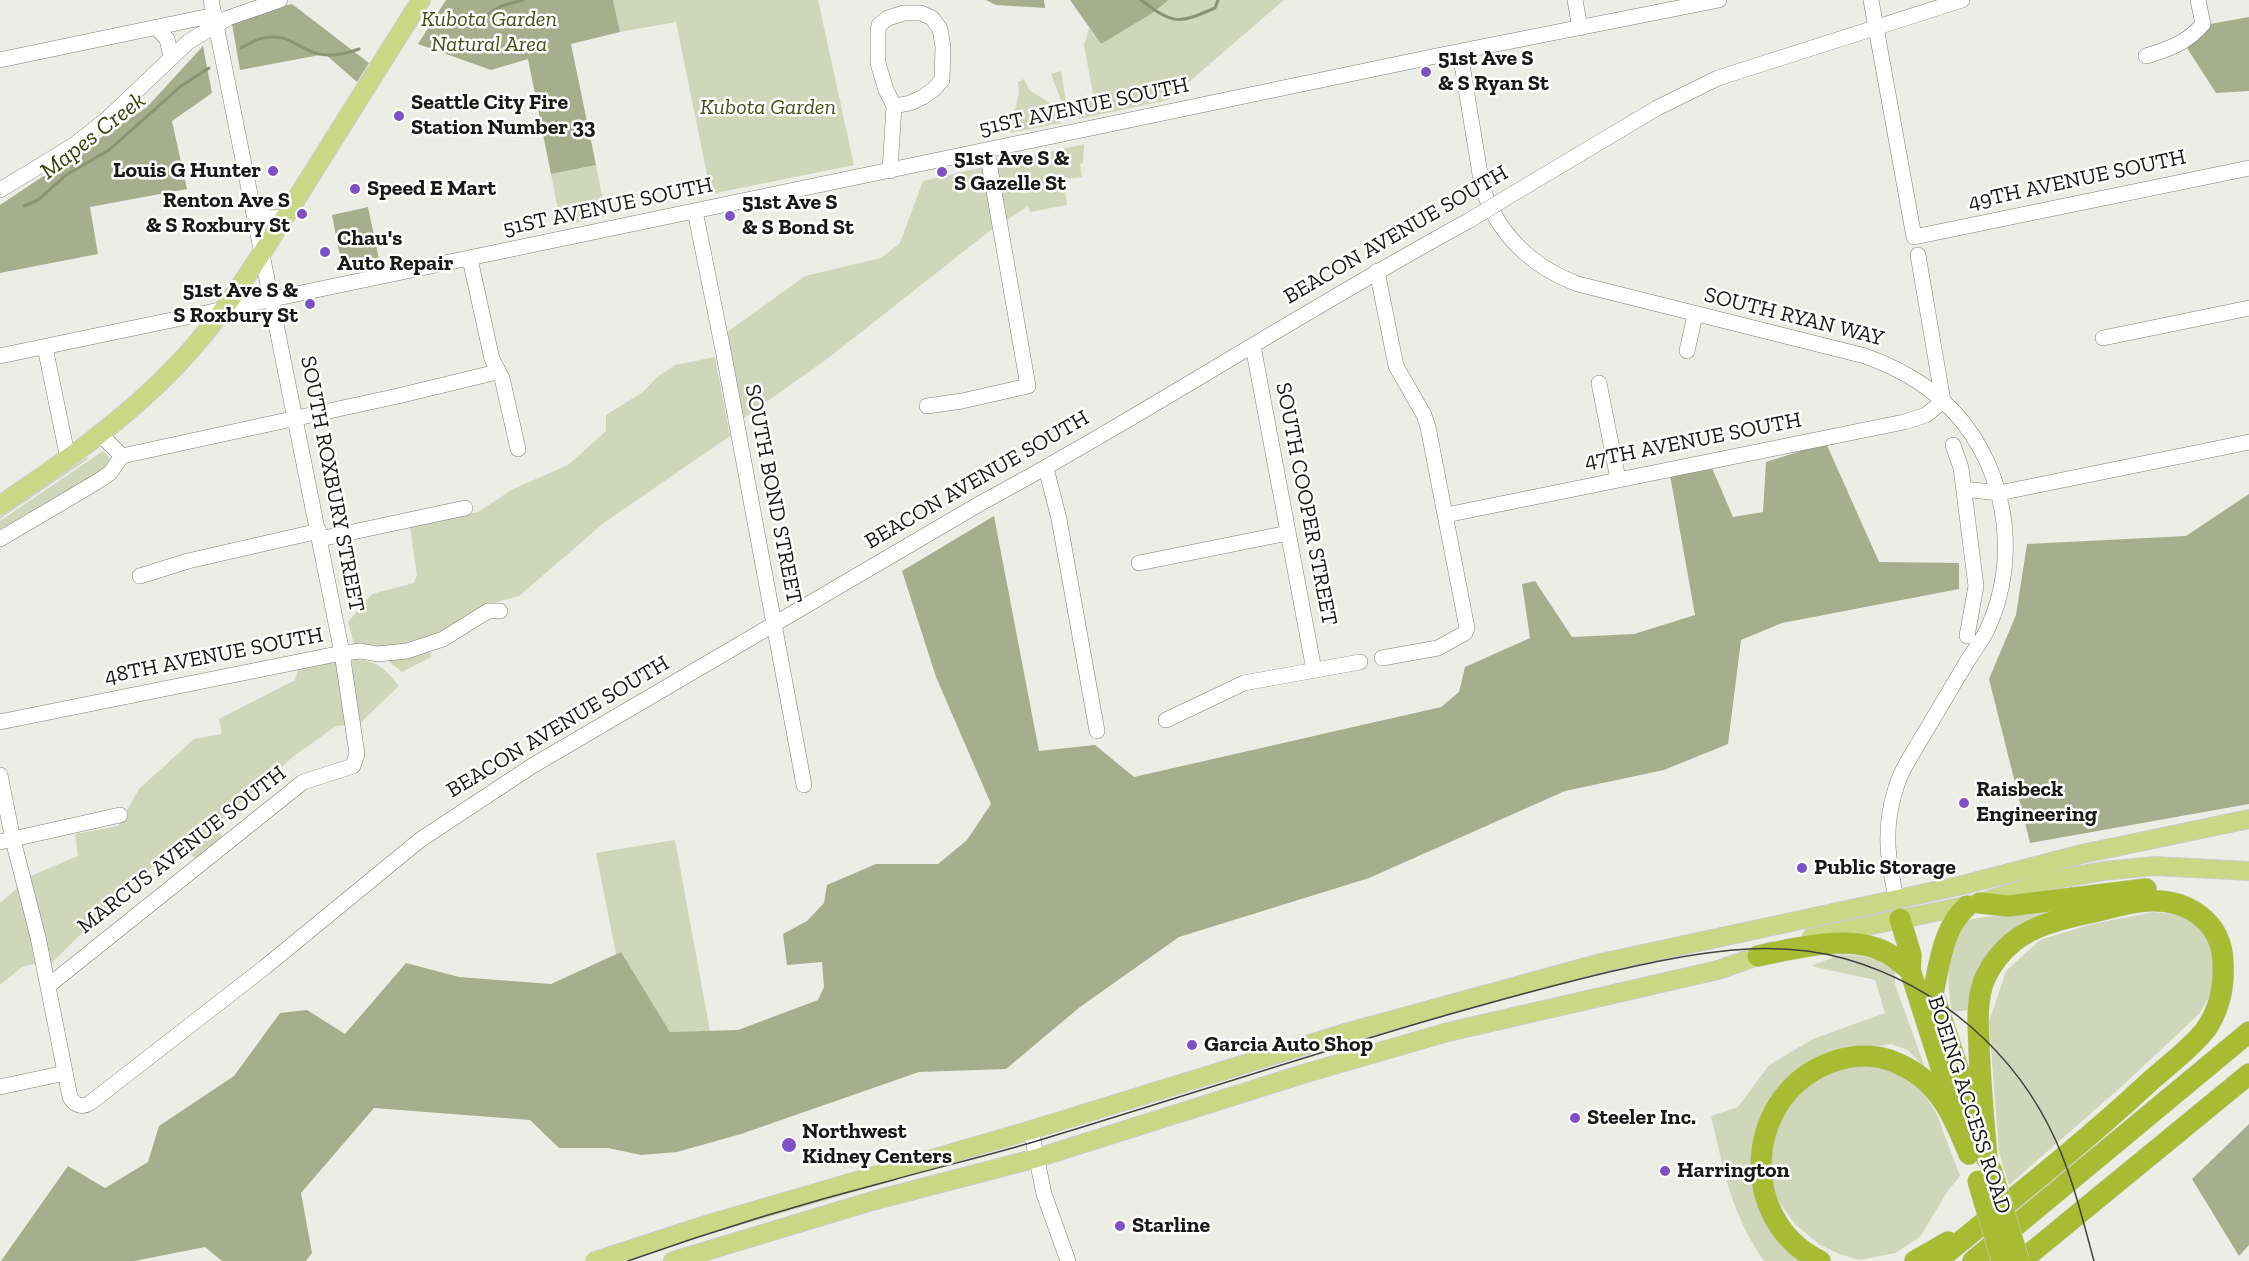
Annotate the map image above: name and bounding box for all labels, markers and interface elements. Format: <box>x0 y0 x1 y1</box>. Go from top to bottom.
park label: Kubota Garden Natural Area <box>421 7 557 58</box>
place label: 51st Ave S & S Ryan St <box>1438 46 1549 98</box>
marker: 51st Ave S & S Ryan St <box>1419 65 1433 79</box>
street label: 51ST AVENUE SOUTH <box>977 72 1191 142</box>
water label: Mapes Creek <box>35 86 151 186</box>
place label: Seattle City Fire Station Number 33 <box>411 90 596 142</box>
park label: Kubota Garden <box>700 95 836 121</box>
marker: Seattle City Fire Station Number 33 <box>392 109 406 123</box>
street label: 49TH AVENUE SOUTH <box>1966 144 2188 216</box>
place label: 51st Ave S & S Gazelle St <box>954 146 1069 198</box>
place label: Louis G Hunter <box>113 158 261 184</box>
street label: BEACON AVENUE SOUTH <box>1279 160 1513 310</box>
marker: Louis G Hunter <box>266 164 280 178</box>
marker: 51st Ave S & S Gazelle St <box>935 165 949 179</box>
street label: 51ST AVENUE SOUTH <box>501 172 715 242</box>
place label: Speed E Mart <box>367 176 496 202</box>
marker: Speed E Mart <box>348 182 362 196</box>
place label: Renton Ave S & S Roxbury St <box>146 188 290 240</box>
place label: 51st Ave S & S Bond St <box>742 190 854 242</box>
marker: Renton Ave S & S Roxbury St <box>295 207 309 221</box>
marker: 51st Ave S & S Bond St <box>723 209 737 223</box>
place label: Chau's Auto Repair <box>337 226 453 278</box>
marker: Chau's Auto Repair <box>318 245 332 259</box>
place label: 51st Ave S & S Roxbury St <box>173 278 298 330</box>
street label: SOUTH RYAN WAY <box>1701 282 1887 352</box>
marker: 51st Ave S & S Roxbury St <box>303 297 317 311</box>
street label: SOUTH ROXBURY STREET <box>294 354 370 614</box>
street label: SOUTH COOPER STREET <box>1269 380 1343 628</box>
street label: SOUTH BOND STREET <box>739 382 807 606</box>
street label: BEACON AVENUE SOUTH <box>860 405 1094 555</box>
street label: 47TH AVENUE SOUTH <box>1582 407 1804 475</box>
street label: 48TH AVENUE SOUTH <box>102 622 326 690</box>
street label: BEACON AVENUE SOUTH <box>442 650 674 804</box>
street label: MARCUS AVENUE SOUTH <box>72 760 292 940</box>
place label: Raisbeck Engineering <box>1976 777 2097 828</box>
marker: Raisbeck Engineering <box>1957 796 1971 810</box>
place label: Public Storage <box>1814 855 1956 881</box>
marker: Public Storage <box>1795 861 1809 875</box>
street label: BOEING ACCESS ROAD <box>1921 993 2017 1217</box>
place label: Garcia Auto Shop <box>1204 1032 1373 1058</box>
marker: Garcia Auto Shop <box>1185 1038 1199 1052</box>
place label: Steeler Inc. <box>1587 1105 1696 1131</box>
marker: Steeler Inc. <box>1568 1111 1582 1125</box>
place label: Northwest Kidney Centers <box>802 1119 952 1170</box>
marker: Northwest Kidney Centers <box>780 1136 798 1154</box>
place label: Harrington <box>1677 1158 1790 1184</box>
marker: Harrington <box>1658 1164 1672 1178</box>
place label: Starline <box>1132 1213 1210 1239</box>
marker: Starline <box>1113 1219 1127 1233</box>

